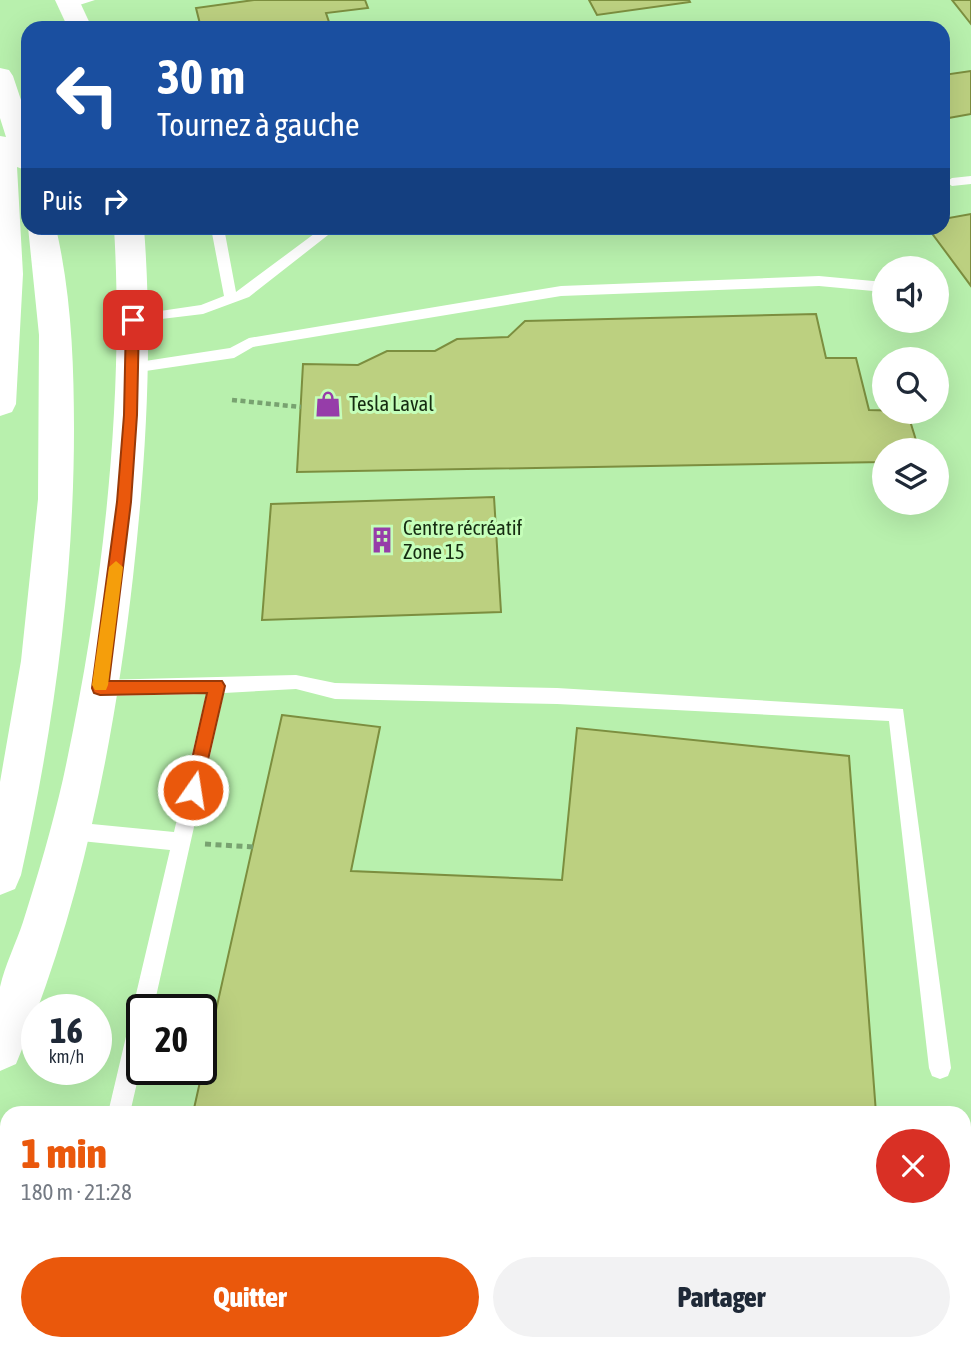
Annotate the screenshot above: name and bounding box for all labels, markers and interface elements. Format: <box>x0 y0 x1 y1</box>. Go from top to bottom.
text: 30 m <box>157 48 245 104</box>
icon: left <box>42 49 133 140</box>
text: Tournez à gauche <box>157 106 360 143</box>
icon: right <box>96 182 134 220</box>
text: Puis <box>42 186 82 216</box>
map controls <box>872 256 949 515</box>
button: sound <box>872 256 949 333</box>
pin <box>103 290 163 350</box>
icon: arrive <box>114 301 152 339</box>
button: search <box>872 347 949 424</box>
shop icon: Tesla Laval <box>313 389 343 419</box>
place label: Tesla Laval <box>349 391 434 415</box>
button: layers <box>872 438 949 515</box>
place label: Centre récréatif Zone 15 <box>403 515 523 563</box>
building icon: Centre récréatif Zone 15 <box>367 525 397 555</box>
position arrow <box>156 753 230 827</box>
speed limit sign: 20 <box>126 994 217 1085</box>
text: 16 <box>50 1010 83 1050</box>
text: km/h <box>49 1046 84 1067</box>
text: 1 min <box>21 1129 107 1177</box>
button: close <box>876 1129 950 1203</box>
text: 180 m · 21:28 <box>21 1179 132 1205</box>
button: Quitter <box>21 1257 479 1337</box>
button: Partager <box>493 1257 950 1337</box>

